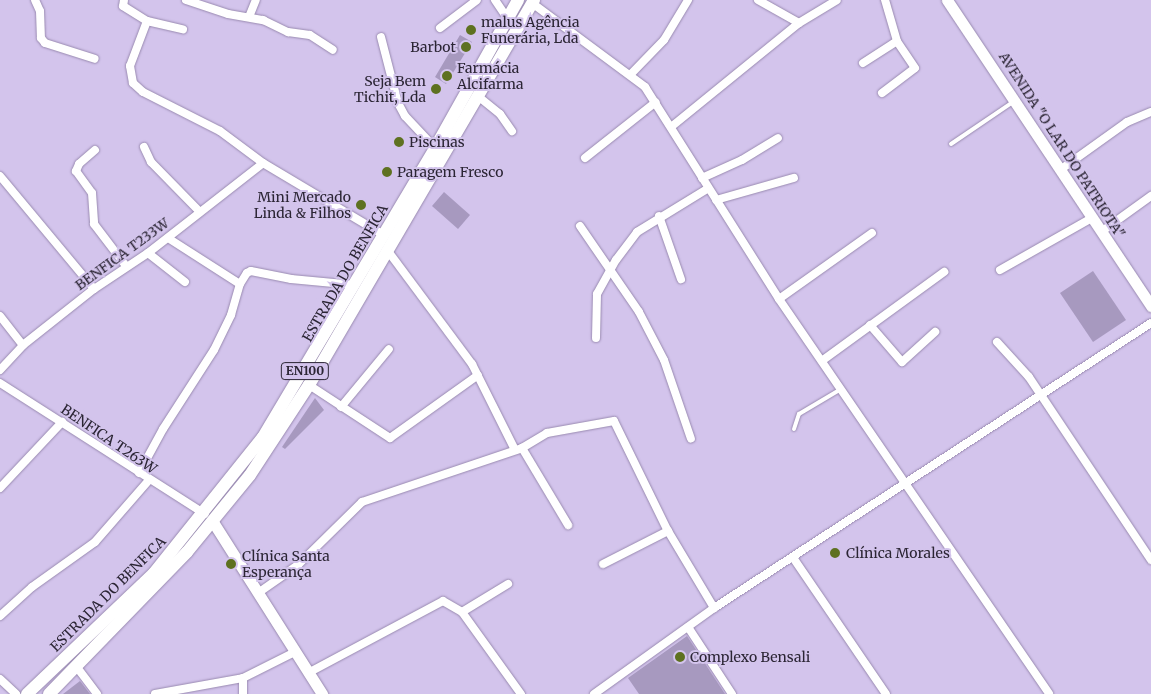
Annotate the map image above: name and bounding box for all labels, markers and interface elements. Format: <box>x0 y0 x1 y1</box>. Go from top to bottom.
place label: malus Agência Funerária, Lda <box>481 14 579 46</box>
marker: malus Agência Funerária, Lda <box>465 24 477 36</box>
place label: Barbot <box>410 39 456 55</box>
marker: Barbot <box>460 41 472 53</box>
street label: AVENIDA "O LAR DO PATRIOTA" <box>995 49 1129 241</box>
place label: Farmácia Alcifarma <box>457 60 523 92</box>
marker: Farmácia Alcifarma <box>441 70 453 82</box>
place label: Seja Bem Tichit, Lda <box>354 73 426 105</box>
marker: Seja Bem Tichit, Lda <box>430 83 442 95</box>
place label: Piscinas <box>409 134 465 150</box>
marker: Piscinas <box>393 136 405 148</box>
place label: Paragem Fresco <box>397 164 503 180</box>
marker: Paragem Fresco <box>381 166 393 178</box>
place label: Mini Mercado Linda & Filhos <box>254 189 351 222</box>
marker: Mini Mercado Linda & Filhos <box>355 199 367 211</box>
street label: ESTRADA DO BENFICA <box>299 201 391 345</box>
street label: BENFICA T233W <box>72 214 172 294</box>
road number: EN100 <box>280 362 330 381</box>
street label: BENFICA T263W <box>58 401 160 477</box>
street label: ESTRADA DO BENFICA <box>47 533 169 655</box>
place label: Clínica Morales <box>846 545 950 561</box>
marker: Clínica Morales <box>828 546 842 560</box>
place label: Clínica Santa Esperança <box>242 548 330 580</box>
marker: Clínica Santa Esperança <box>224 557 238 571</box>
place label: Complexo Bensali <box>690 649 810 665</box>
marker: Complexo Bensali <box>674 651 686 663</box>

